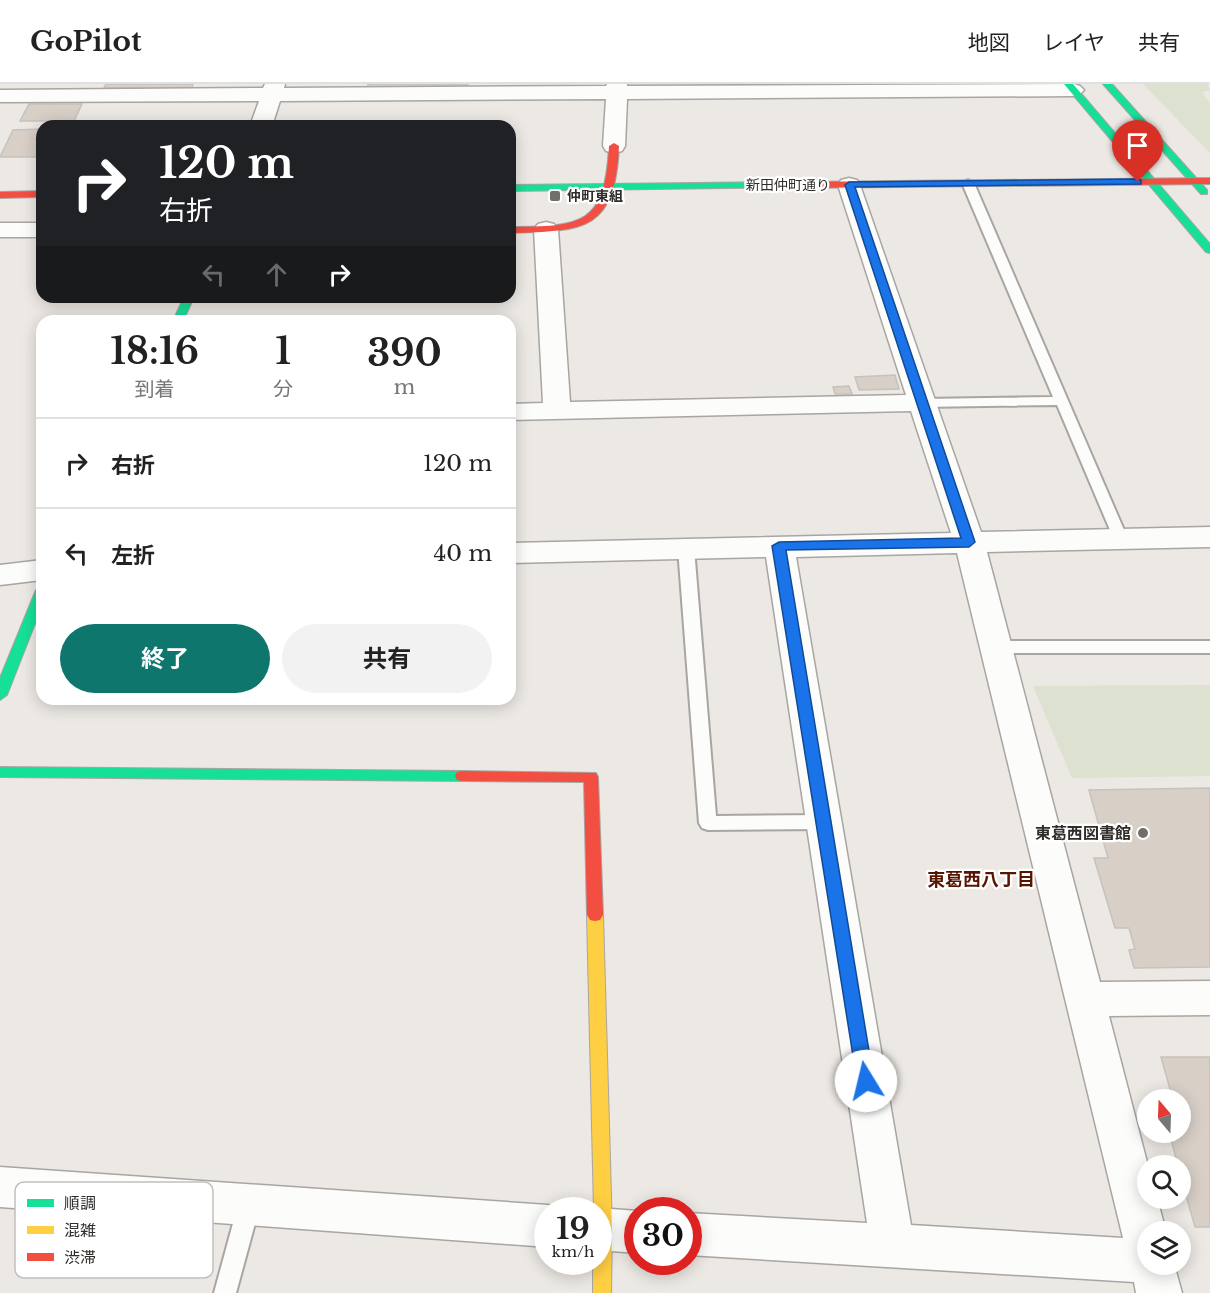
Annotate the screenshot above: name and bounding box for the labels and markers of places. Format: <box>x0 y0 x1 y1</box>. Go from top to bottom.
pin <box>1112 120 1163 182</box>
place label: 仲町東組 <box>567 187 623 205</box>
marker: 仲町東組 <box>548 189 562 203</box>
place label: 東葛西図書館 <box>1035 823 1131 843</box>
marker: 東葛西図書館 <box>1136 826 1150 840</box>

